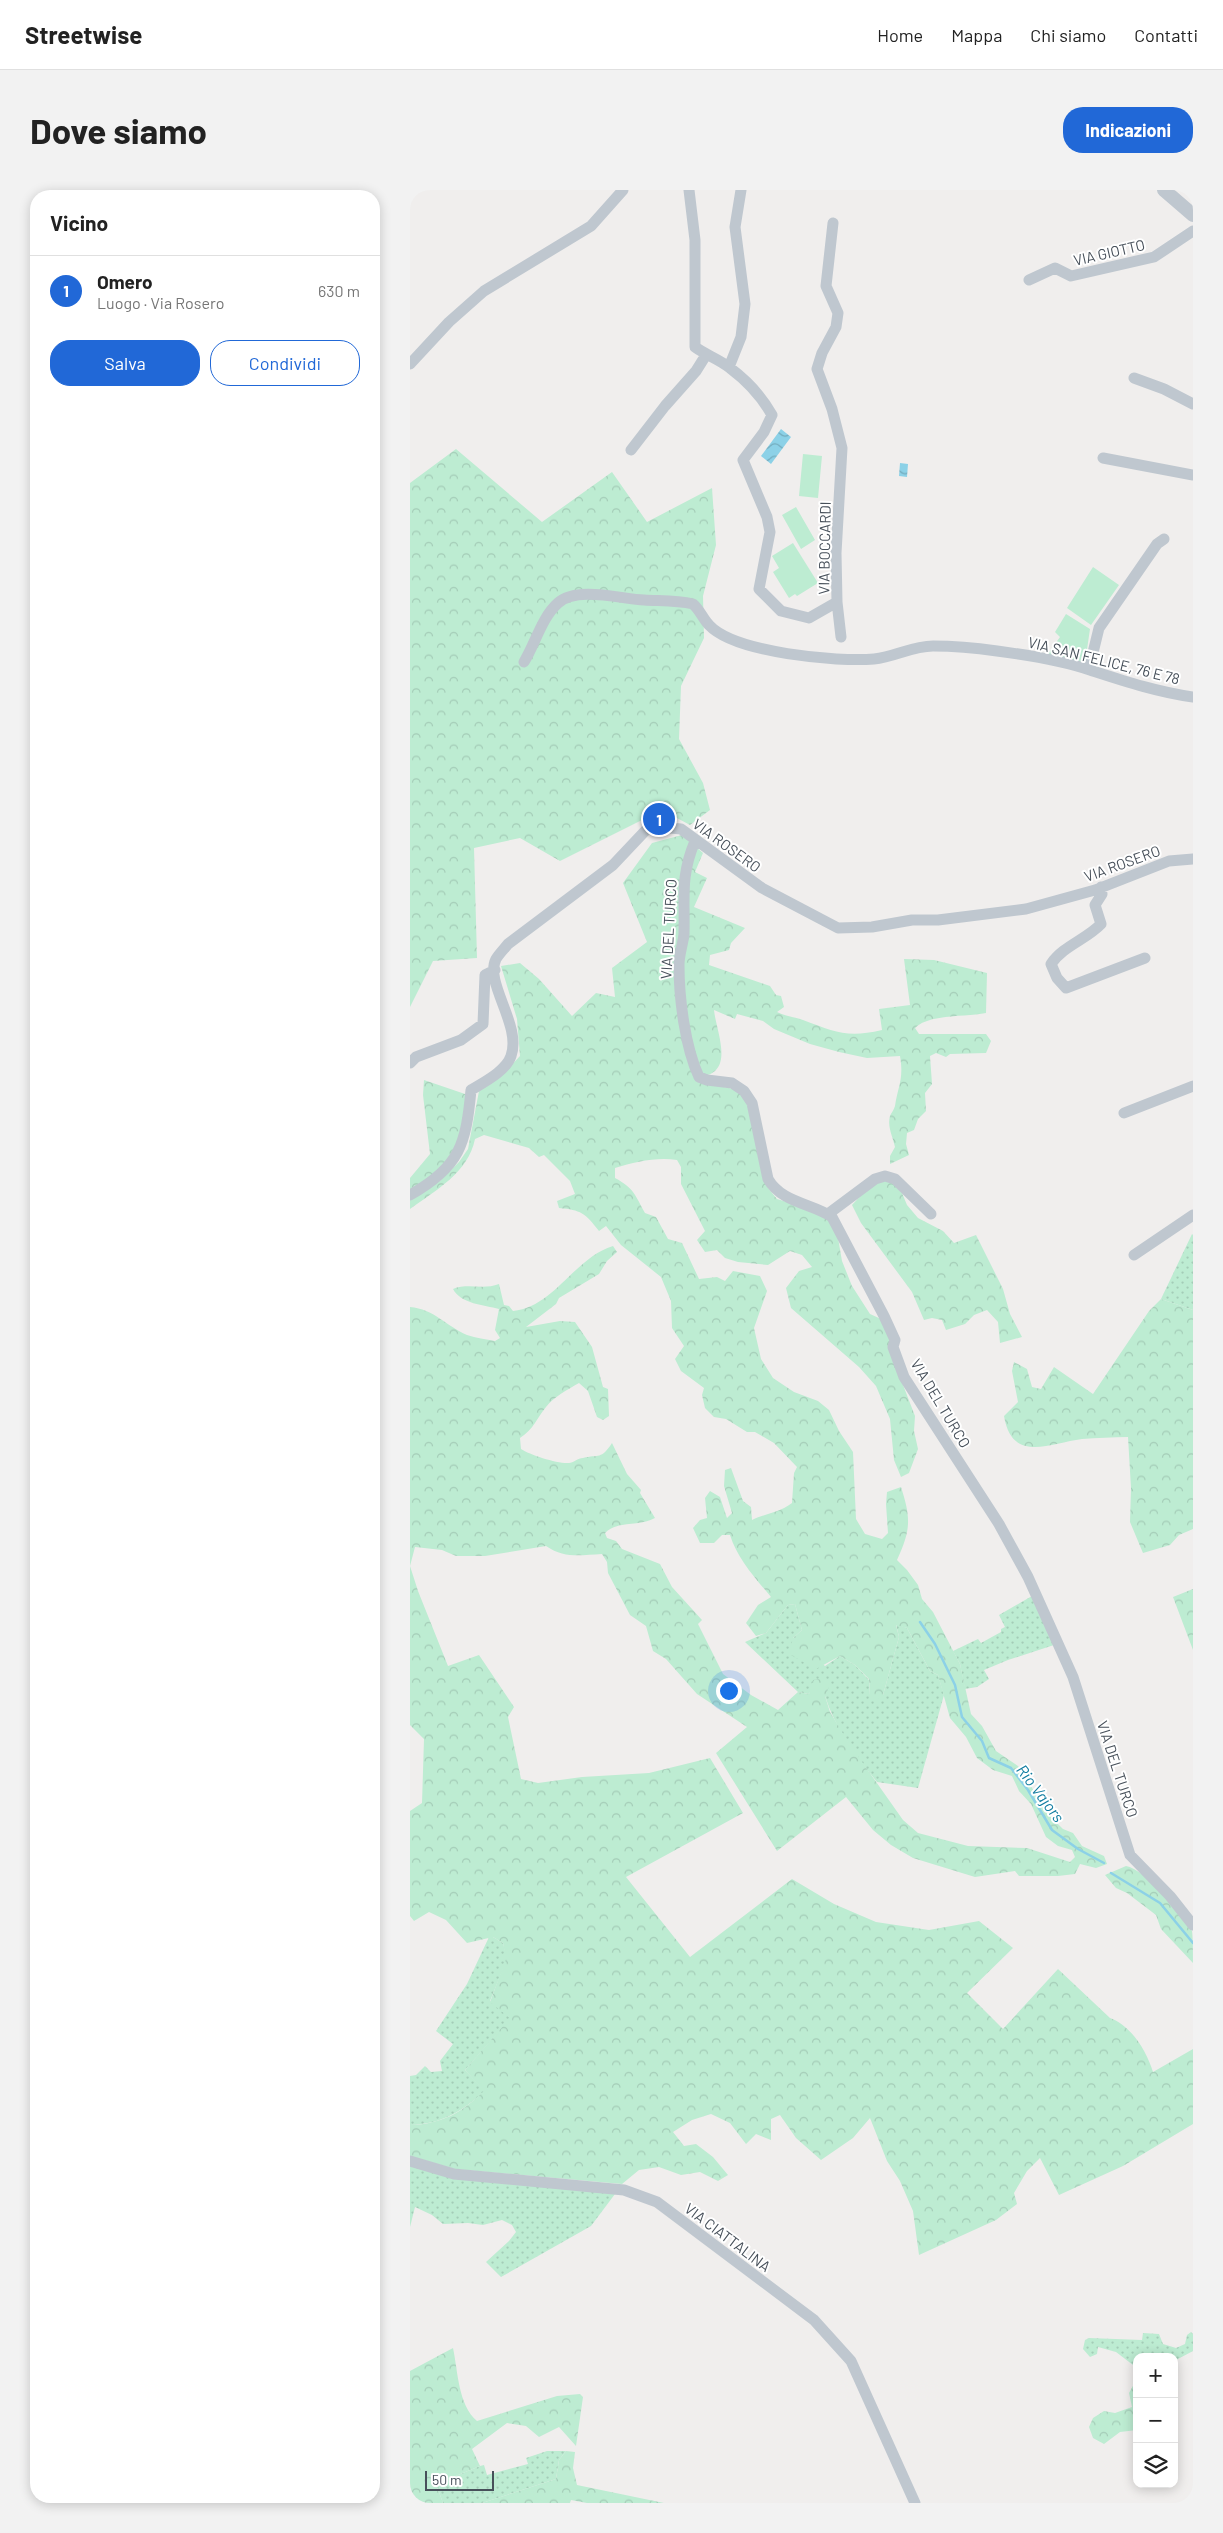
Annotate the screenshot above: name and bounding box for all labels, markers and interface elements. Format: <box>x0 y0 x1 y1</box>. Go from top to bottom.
text: Streetwise <box>25 20 142 49</box>
text: Home <box>877 24 923 46</box>
text: Mappa <box>951 24 1002 46</box>
text: Chi siamo <box>1030 24 1106 46</box>
text: Contatti <box>1134 24 1198 46</box>
button: Indicazioni <box>1063 107 1193 153</box>
text: Dove siamo <box>30 109 207 151</box>
text: Vicino <box>50 210 108 235</box>
street label: VIA GIOTTO <box>1072 235 1146 269</box>
text: Omero <box>97 270 153 293</box>
text: 1 <box>63 281 69 300</box>
text: 630 m <box>318 281 360 300</box>
text: Luogo · Via Rosero <box>97 293 224 312</box>
button: Salva <box>50 340 200 386</box>
button: Condividi <box>210 340 360 386</box>
street label: VIA BOCCARDI <box>814 501 834 595</box>
street label: VIA SAN FELICE, 76 E 78 <box>1026 632 1182 688</box>
pin: 1 <box>643 800 675 838</box>
street label: VIA ROSERO <box>689 814 765 876</box>
street label: VIA ROSERO <box>1081 841 1163 885</box>
street label: VIA DEL TURCO <box>656 878 680 980</box>
street label: VIA DEL TURCO <box>907 1355 975 1451</box>
your location <box>716 1678 742 1704</box>
street label: VIA DEL TURCO <box>1094 1718 1142 1820</box>
water label: Rio Vajors <box>1013 1760 1069 1826</box>
street label: VIA CIATTALINA <box>681 2199 775 2275</box>
map controls <box>1133 2353 1178 2488</box>
button: + <box>1133 2353 1178 2398</box>
button: − <box>1133 2398 1178 2443</box>
button: layers <box>1133 2443 1178 2488</box>
scale bar <box>425 2468 494 2491</box>
text: 50 m <box>432 2471 461 2488</box>

